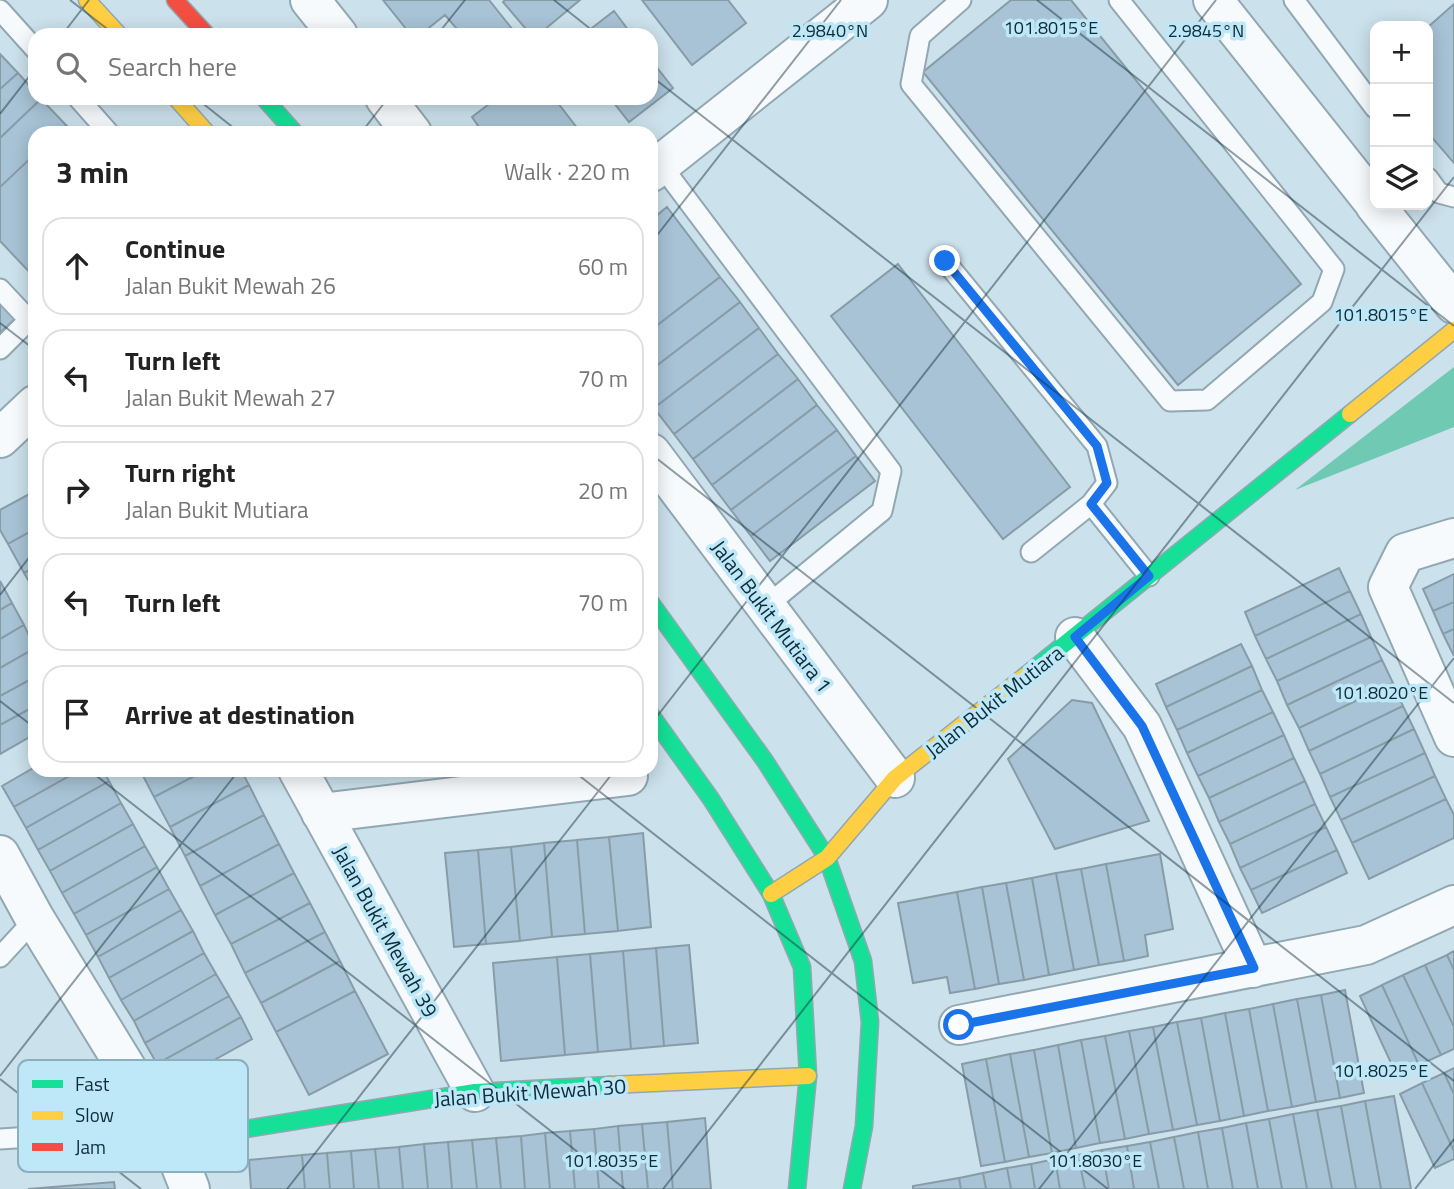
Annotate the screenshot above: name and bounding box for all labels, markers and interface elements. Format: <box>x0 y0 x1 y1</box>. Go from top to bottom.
text: 101.8015°E <box>1004 14 1098 41</box>
text: 2.9840°N <box>792 17 868 44</box>
text: 2.9845°N <box>1168 17 1244 44</box>
map controls <box>1370 21 1433 210</box>
button: + <box>1370 21 1433 84</box>
search box <box>28 28 658 105</box>
text: Search here <box>108 47 237 86</box>
icon: search <box>52 48 90 86</box>
button: − <box>1370 84 1433 147</box>
button: layers <box>1370 147 1433 210</box>
text: 3 min <box>56 149 129 195</box>
text: Walk · 220 m <box>504 154 630 189</box>
text: Continue <box>125 229 225 268</box>
route end <box>929 245 960 276</box>
icon: ahead <box>58 247 96 285</box>
text: 60 m <box>578 249 628 284</box>
text: Jalan Bukit Mewah 26 <box>125 268 336 303</box>
text: 101.8015°E <box>1334 301 1428 328</box>
text: Turn left <box>125 341 220 380</box>
icon: left <box>58 359 96 397</box>
text: 70 m <box>578 361 628 396</box>
text: Jalan Bukit Mewah 27 <box>125 380 336 415</box>
text: Turn right <box>125 453 236 492</box>
icon: right <box>58 471 96 509</box>
text: 20 m <box>578 473 628 508</box>
text: Jalan Bukit Mutiara <box>125 492 309 527</box>
street label: Jalan Bukit Mutiara 1 <box>704 533 840 699</box>
icon: left <box>58 583 96 621</box>
text: Turn left <box>125 583 220 622</box>
text: 70 m <box>578 585 628 620</box>
street label: Jalan Bukit Mutiara <box>918 636 1070 765</box>
text: 101.8020°E <box>1334 679 1428 706</box>
icon: arrive <box>58 695 96 733</box>
text: Arrive at destination <box>125 695 355 734</box>
street label: Jalan Bukit Mewah 39 <box>325 839 447 1023</box>
route start <box>943 1009 974 1040</box>
text: 101.8025°E <box>1334 1057 1428 1084</box>
legend <box>18 1060 248 1172</box>
text: Fast <box>75 1069 110 1098</box>
street label: Jalan Bukit Mewah 30 <box>433 1069 627 1115</box>
text: Slow <box>75 1100 114 1129</box>
text: Jam <box>75 1132 106 1161</box>
text: 101.8035°E <box>564 1147 658 1174</box>
text: 101.8030°E <box>1048 1147 1142 1174</box>

